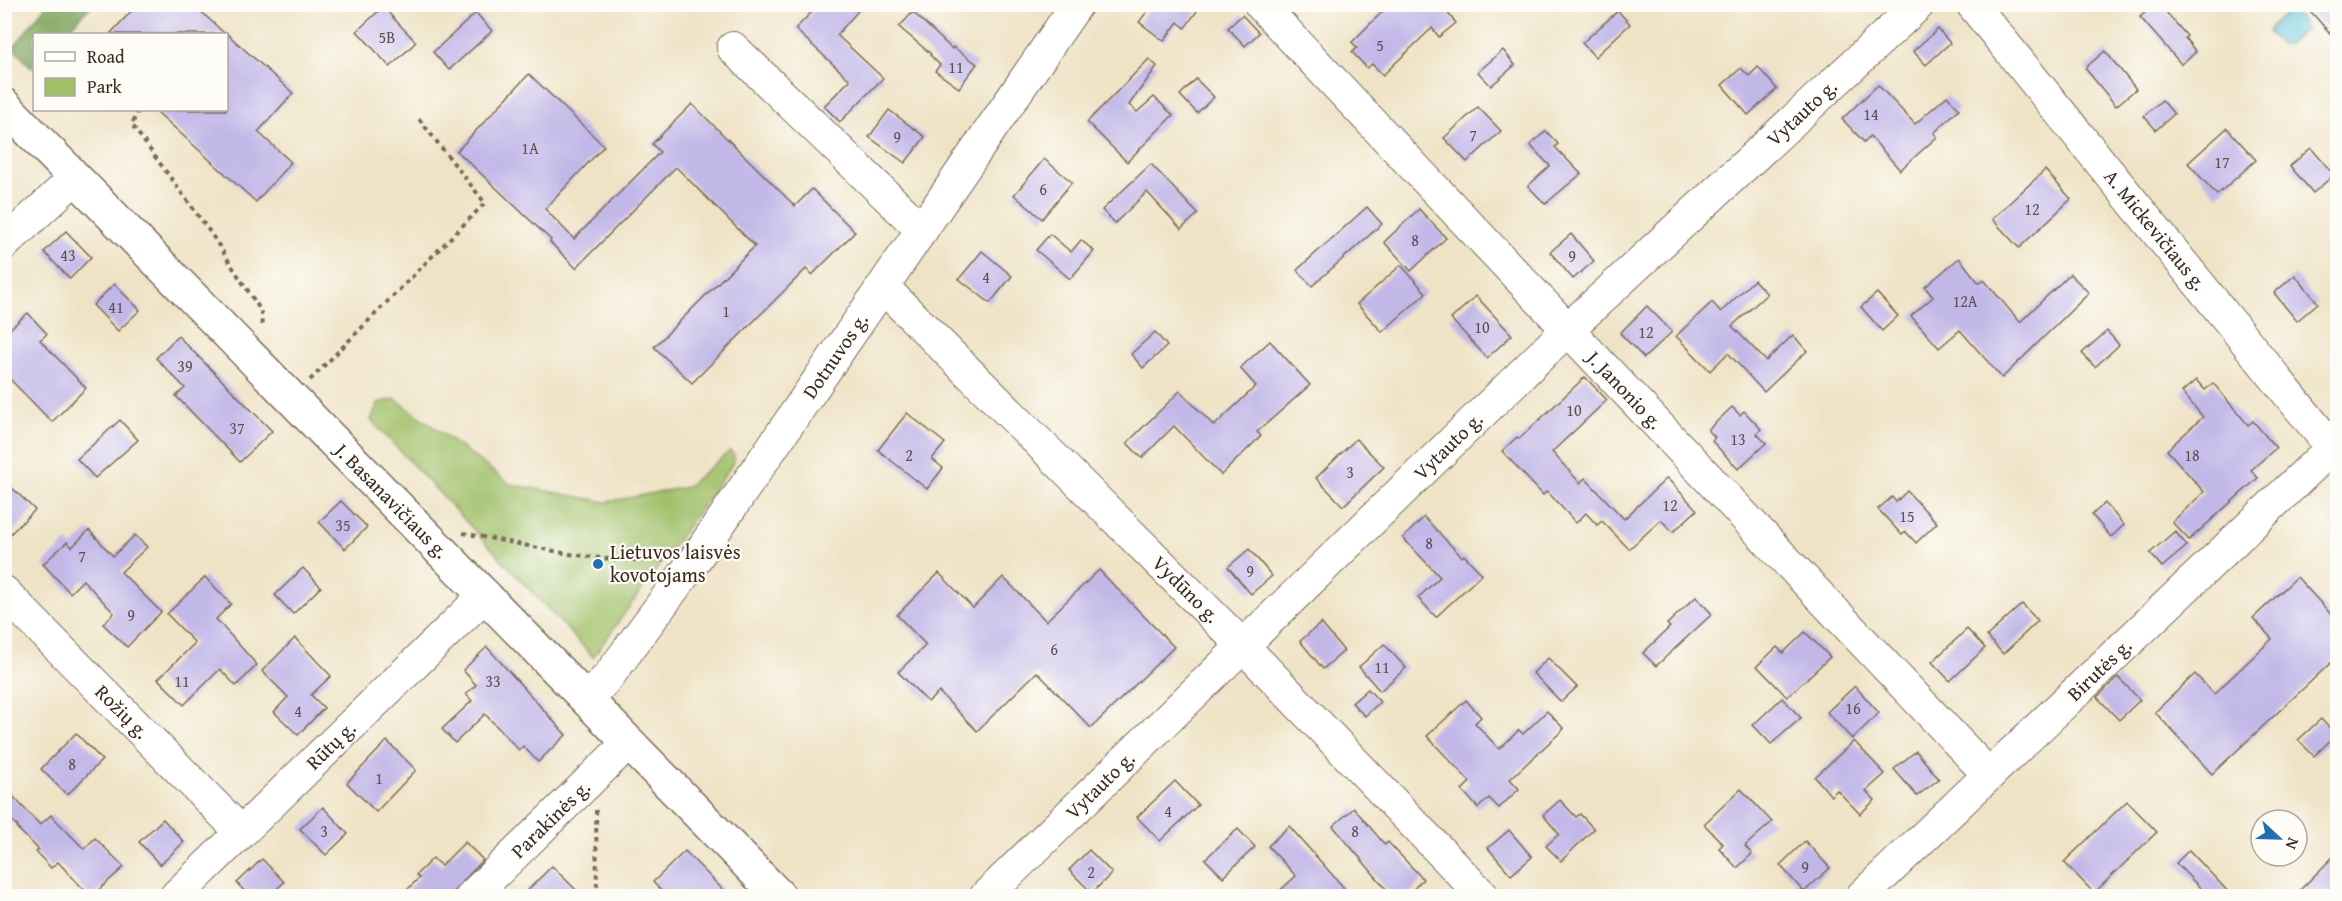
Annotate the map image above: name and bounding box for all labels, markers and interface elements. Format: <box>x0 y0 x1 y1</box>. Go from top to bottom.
house number: 5B <box>379 25 395 49</box>
legend <box>33 33 228 111</box>
house number: 5 <box>1376 33 1384 57</box>
text: Road <box>87 43 125 70</box>
house number: 11 <box>948 55 964 79</box>
street label: Vytauto g. <box>1760 72 1843 152</box>
text: Park <box>87 73 123 100</box>
house number: 14 <box>1863 102 1879 126</box>
house number: 7 <box>1469 123 1477 147</box>
house number: 9 <box>893 125 901 149</box>
house number: 1A <box>521 136 539 160</box>
house number: 17 <box>2214 150 2230 174</box>
street label: A. Mickevičiaus g. <box>2098 163 2214 297</box>
house number: 6 <box>1039 177 1047 201</box>
house number: 12 <box>2024 197 2040 221</box>
house number: 8 <box>1411 228 1419 252</box>
house number: 43 <box>60 243 76 267</box>
house number: 9 <box>1568 244 1576 268</box>
house number: 4 <box>982 265 990 289</box>
house number: 12A <box>1952 289 1978 313</box>
house number: 41 <box>108 295 124 319</box>
house number: 1 <box>722 299 730 323</box>
street label: Dotnuvos g. <box>795 307 875 404</box>
house number: 10 <box>1474 315 1490 339</box>
house number: 12 <box>1638 320 1654 344</box>
street label: J. Janonio g. <box>1579 341 1670 435</box>
house number: 39 <box>177 354 193 378</box>
house number: 10 <box>1566 398 1582 422</box>
street label: Vytauto g. <box>1406 405 1489 486</box>
house number: 37 <box>229 416 245 440</box>
house number: 13 <box>1730 427 1746 451</box>
street label: J. Basanavičiaus g. <box>327 434 456 565</box>
house number: 2 <box>905 443 913 467</box>
house number: 18 <box>2184 443 2200 467</box>
house number: 3 <box>1346 460 1354 484</box>
house number: 12 <box>1662 493 1678 517</box>
house number: 15 <box>1899 504 1915 528</box>
house number: 35 <box>335 513 351 537</box>
house number: 8 <box>1425 531 1433 555</box>
place label: Lietuvos laisvės kovotojams <box>610 537 741 589</box>
house number: 7 <box>78 544 86 568</box>
street label: Vydūno g. <box>1146 548 1227 629</box>
marker: Lietuvos laisvės kovotojams <box>591 557 605 571</box>
house number: 9 <box>1246 559 1254 583</box>
house number: 9 <box>127 603 135 627</box>
street label: Birutės g. <box>2060 631 2138 707</box>
house number: 6 <box>1050 637 1058 661</box>
house number: 11 <box>1374 655 1390 679</box>
house number: 11 <box>174 669 190 693</box>
house number: 33 <box>485 669 501 693</box>
street label: Rožių g. <box>89 677 156 745</box>
house number: 16 <box>1845 696 1861 720</box>
house number: 4 <box>294 699 302 723</box>
street label: Rūtų g. <box>299 714 362 776</box>
street label: Vytauto g. <box>1058 744 1141 825</box>
house number: 8 <box>68 752 76 776</box>
house number: 1 <box>375 766 383 790</box>
street label: Parakinės g. <box>504 773 596 864</box>
house number: 4 <box>1164 799 1172 823</box>
north arrow <box>2249 808 2309 868</box>
house number: 3 <box>320 819 328 843</box>
house number: 8 <box>1351 819 1359 843</box>
text: N <box>2280 834 2306 853</box>
house number: 9 <box>1801 855 1809 879</box>
house number: 2 <box>1087 860 1095 884</box>

